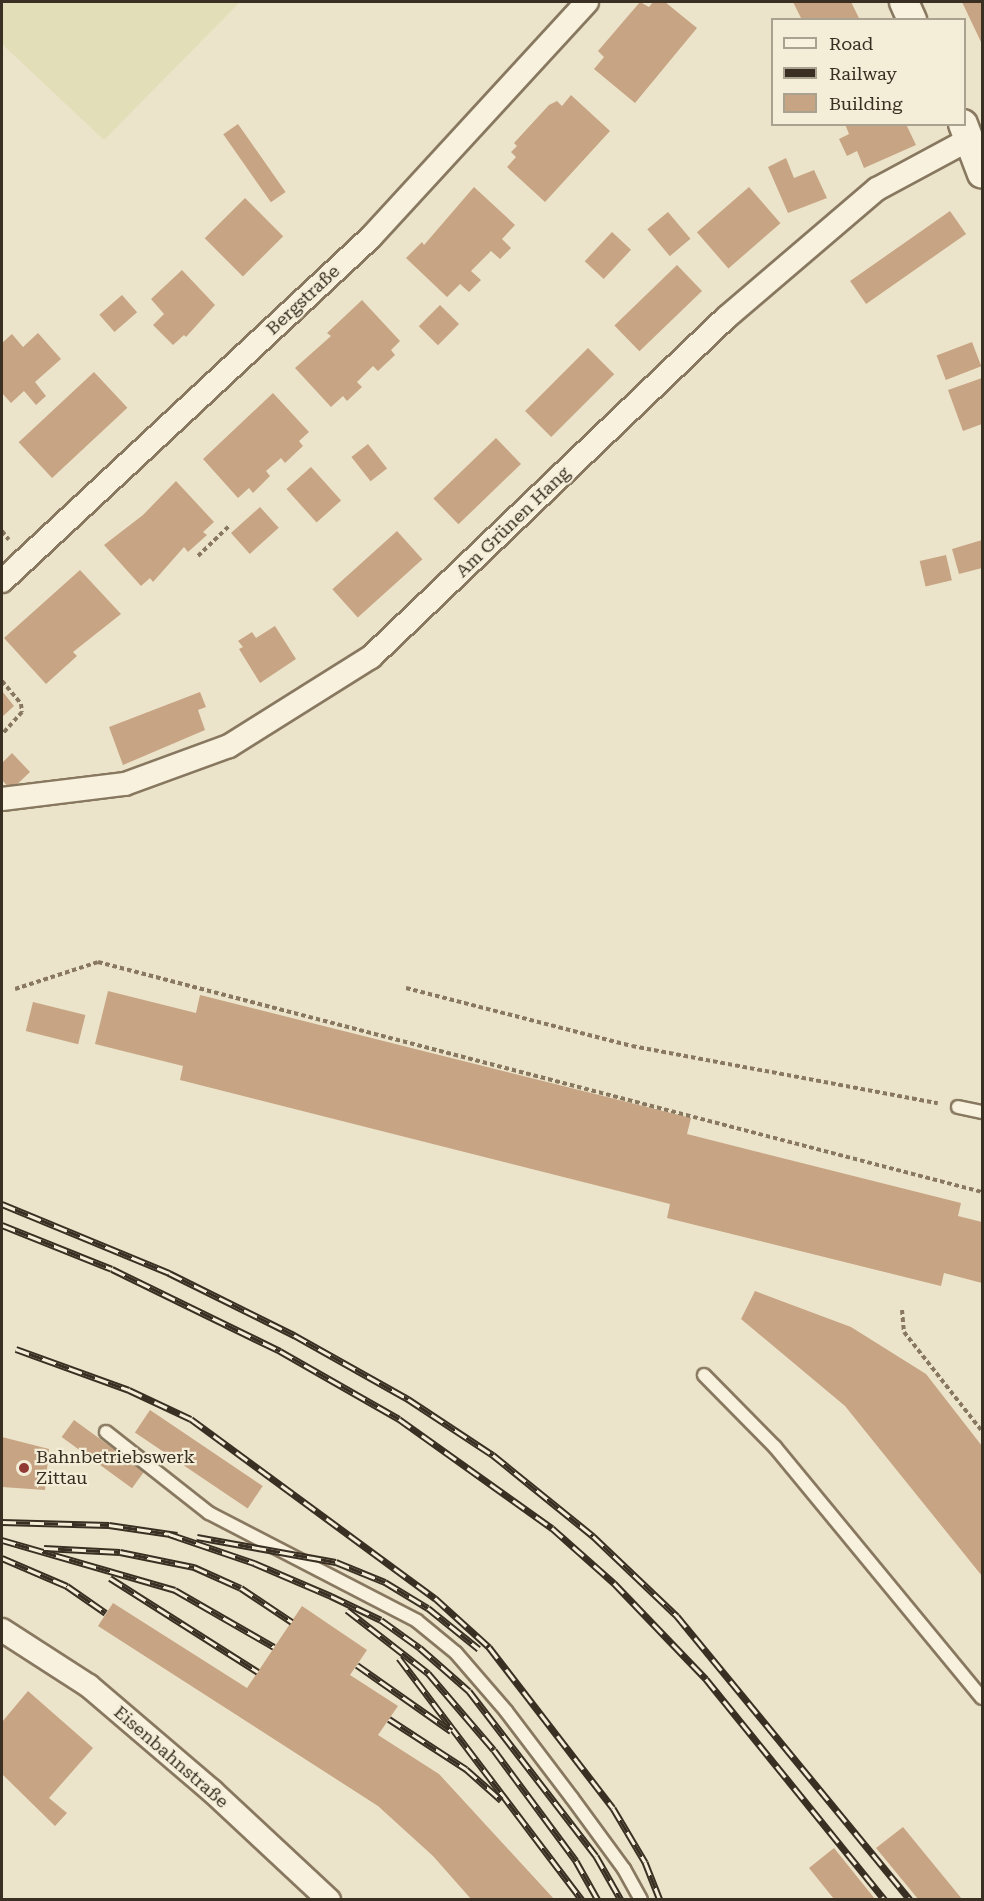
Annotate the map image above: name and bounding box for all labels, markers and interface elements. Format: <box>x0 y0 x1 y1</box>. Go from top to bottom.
legend <box>771 18 966 126</box>
text: Road <box>829 33 873 54</box>
text: Railway <box>829 63 897 84</box>
text: Building <box>829 93 903 114</box>
street label: Bergstraße <box>262 261 344 339</box>
street label: Am Grünen Hang <box>451 462 575 582</box>
place label: Bahnbetriebswerk Zittau <box>36 1447 195 1490</box>
marker: Bahnbetriebswerk Zittau <box>17 1461 31 1475</box>
street label: Eisenbahnstraße <box>109 1701 233 1813</box>

